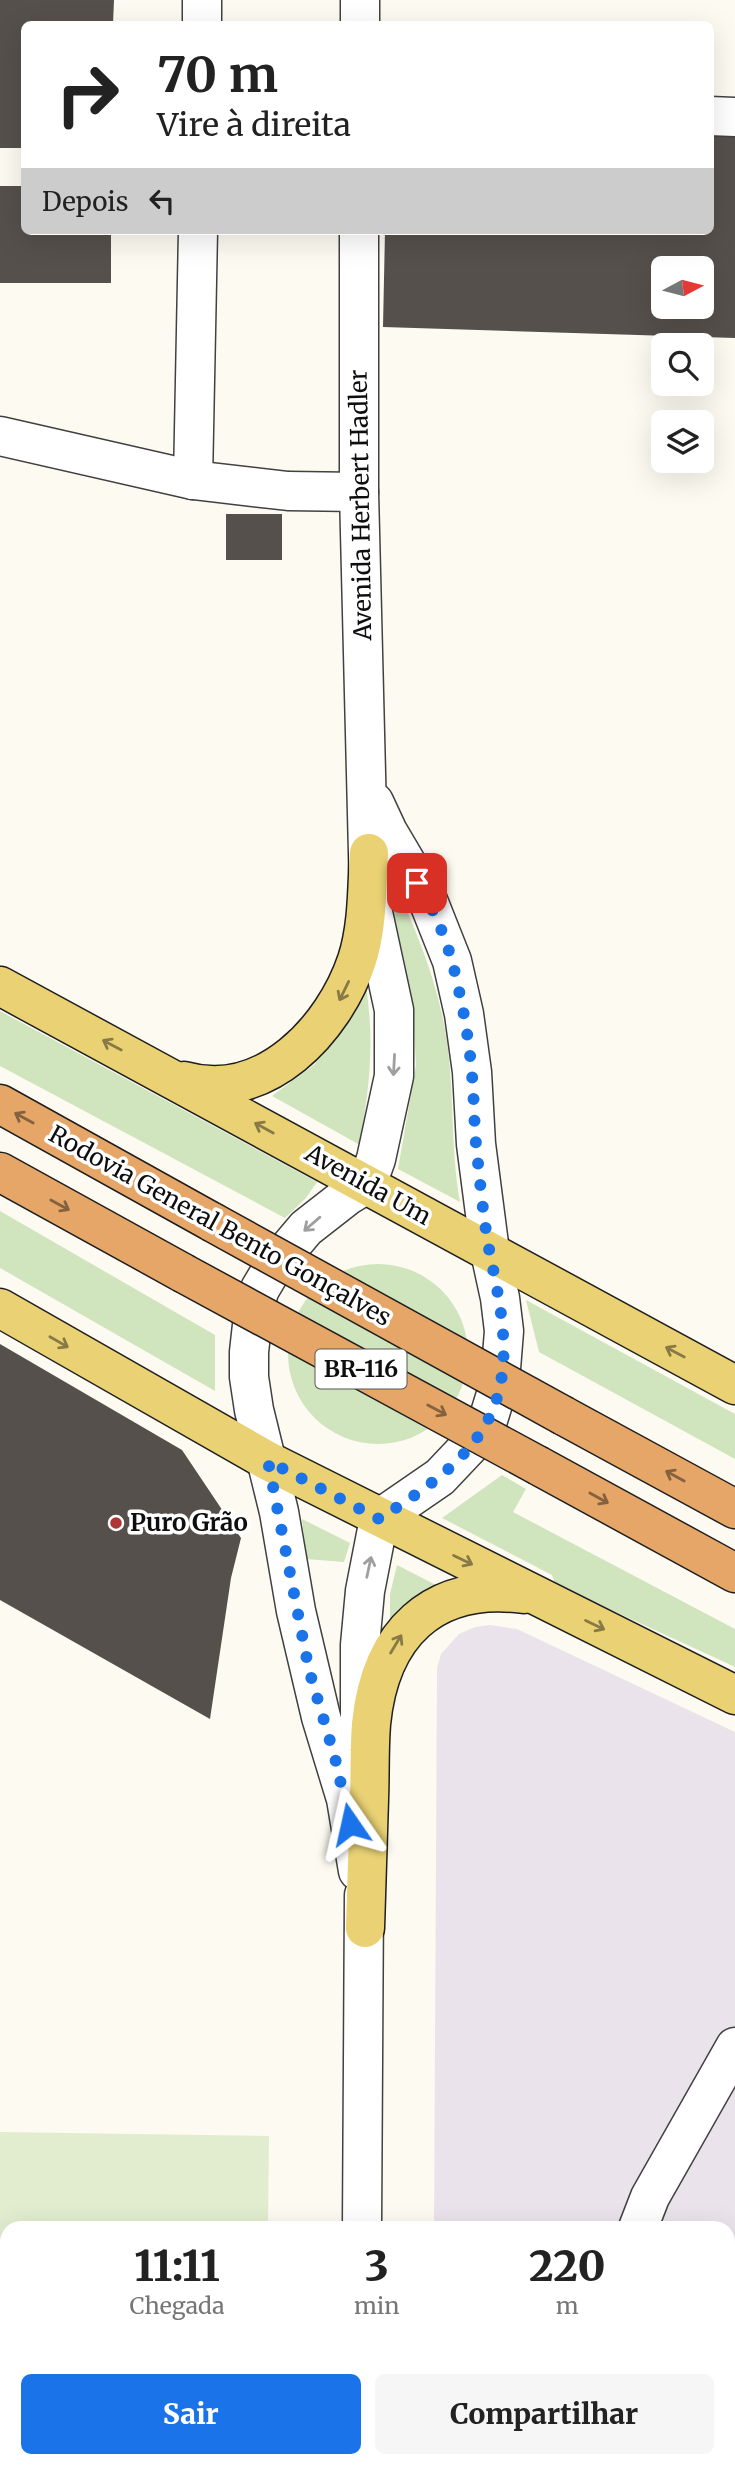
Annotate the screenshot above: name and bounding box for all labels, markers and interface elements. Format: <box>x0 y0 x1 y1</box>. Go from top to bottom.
text: 70 m <box>157 44 278 105</box>
icon: right <box>42 49 133 140</box>
text: Vire à direita <box>157 105 351 145</box>
icon: left <box>143 182 181 220</box>
text: Depois <box>42 185 129 218</box>
north arrow <box>651 256 714 318</box>
map controls <box>651 256 714 473</box>
button: search <box>651 333 714 396</box>
street label: Avenida Herbert Hadler <box>343 369 378 642</box>
button: layers <box>651 410 714 473</box>
pin <box>387 853 447 913</box>
icon: arrive <box>398 864 436 902</box>
one-way arrow <box>336 980 350 1001</box>
one-way arrow <box>102 1038 123 1052</box>
one-way arrow <box>388 1053 401 1076</box>
one-way arrow <box>14 1110 34 1124</box>
street label: Rodovia General Bento Gonçalves <box>44 1118 397 1333</box>
one-way arrow <box>255 1121 275 1135</box>
street label: Avenida Um <box>299 1137 437 1232</box>
one-way arrow <box>49 1198 69 1212</box>
one-way arrow <box>303 1216 321 1232</box>
one-way arrow <box>49 1336 69 1350</box>
one-way arrow <box>665 1345 686 1358</box>
road number: BR-116 <box>316 1350 406 1388</box>
one-way arrow <box>426 1404 447 1418</box>
one-way arrow <box>665 1469 686 1483</box>
one-way arrow <box>588 1492 609 1506</box>
place label: Puro Grão <box>130 1507 248 1538</box>
marker: Puro Grão <box>108 1515 124 1531</box>
one-way arrow <box>452 1553 473 1567</box>
one-way arrow <box>363 1556 377 1579</box>
one-way arrow <box>584 1619 605 1632</box>
one-way arrow <box>389 1634 403 1654</box>
position arrow <box>313 1787 387 1861</box>
text: 11:11 <box>134 2240 220 2292</box>
text: 3 <box>365 2240 389 2292</box>
text: 220 <box>529 2240 605 2292</box>
text: Chegada <box>130 2291 224 2320</box>
text: min <box>354 2291 400 2320</box>
text: m <box>556 2291 579 2320</box>
button: Sair <box>21 2374 361 2454</box>
button: Compartilhar <box>375 2374 714 2454</box>

